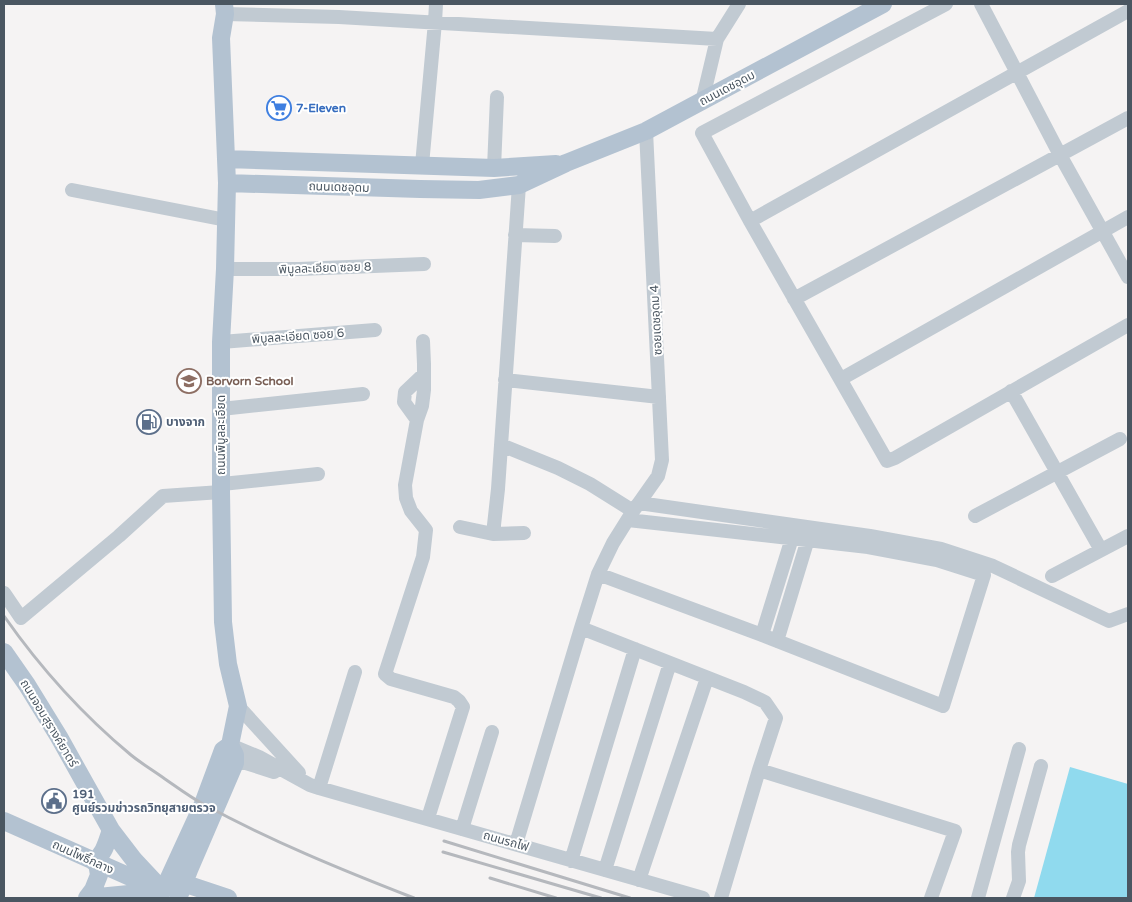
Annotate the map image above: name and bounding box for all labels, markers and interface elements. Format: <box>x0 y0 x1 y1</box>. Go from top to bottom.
street label: ถนนเดชอุดม <box>697 68 757 108</box>
supermarket icon: 7-Eleven <box>266 95 292 121</box>
place label: 7-Eleven <box>296 101 346 115</box>
street label: ถนนเดชอุดม <box>308 179 370 195</box>
street label: พิบูลละเอียด ซอย 8 <box>278 259 372 277</box>
street label: ซอยเดชอุดม 4 <box>647 284 665 356</box>
street label: พิบูลละเอียด ซอย 6 <box>251 326 345 346</box>
school or university icon: Borvorn School <box>176 368 202 394</box>
place label: Borvorn School <box>206 374 293 388</box>
street label: ถนนพิบูลละเอียด <box>214 395 228 475</box>
fuel station icon: บางจาก <box>136 409 162 435</box>
place label: บางจาก <box>166 415 205 429</box>
street label: ถนนจอมสุรางค์ยาตร์ <box>17 677 81 770</box>
place label: 191 ศูนย์รวมข่าวรถวิทยุสายตรวจ <box>72 787 216 816</box>
public building icon: 191 ศูนย์รวมข่าวรถวิทยุสายตรวจ <box>41 788 67 814</box>
street label: ถนนรถไฟ <box>482 828 530 854</box>
street label: ถนนโพธิ์กลาง <box>50 837 116 877</box>

